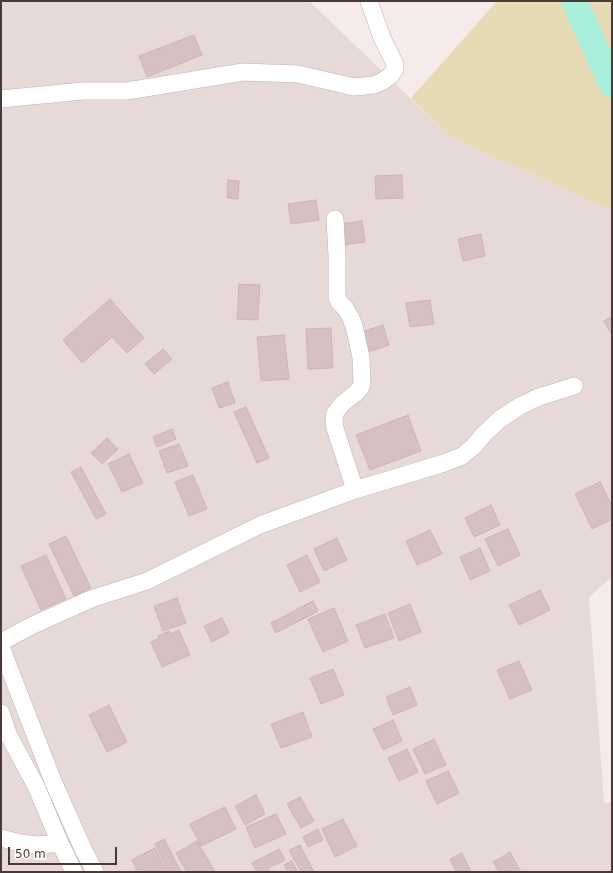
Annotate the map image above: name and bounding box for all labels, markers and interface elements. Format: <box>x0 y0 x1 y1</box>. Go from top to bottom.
scale bar <box>10 839 119 865</box>
text: 50 m <box>15 847 46 861</box>

